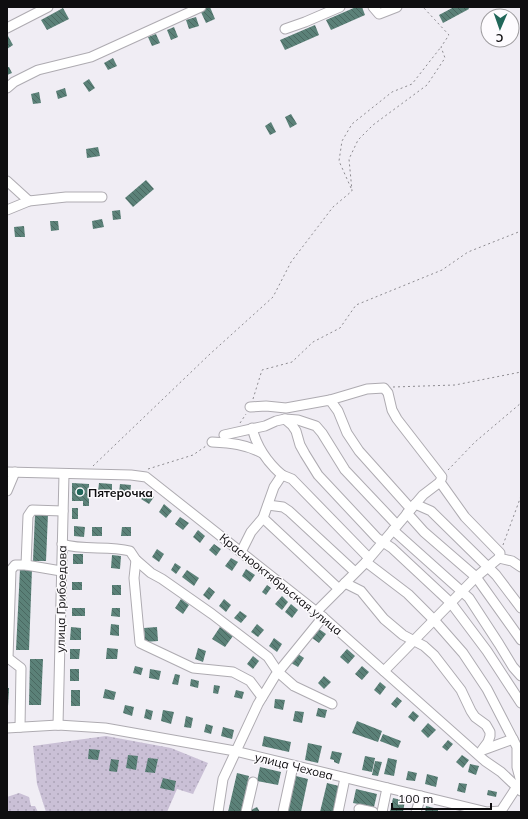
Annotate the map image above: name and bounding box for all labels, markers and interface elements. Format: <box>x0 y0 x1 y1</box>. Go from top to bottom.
north arrow <box>480 8 520 48</box>
text: С <box>495 31 504 45</box>
place label: Пятерочка <box>88 485 153 500</box>
marker: Пятерочка <box>75 487 85 497</box>
street label: Краснооктябрьская улица <box>217 530 345 638</box>
street label: улица Грибоедова <box>53 545 69 653</box>
street label: улица Чехова <box>253 749 335 783</box>
scale bar <box>392 785 491 811</box>
text: 100 m <box>398 791 433 806</box>

